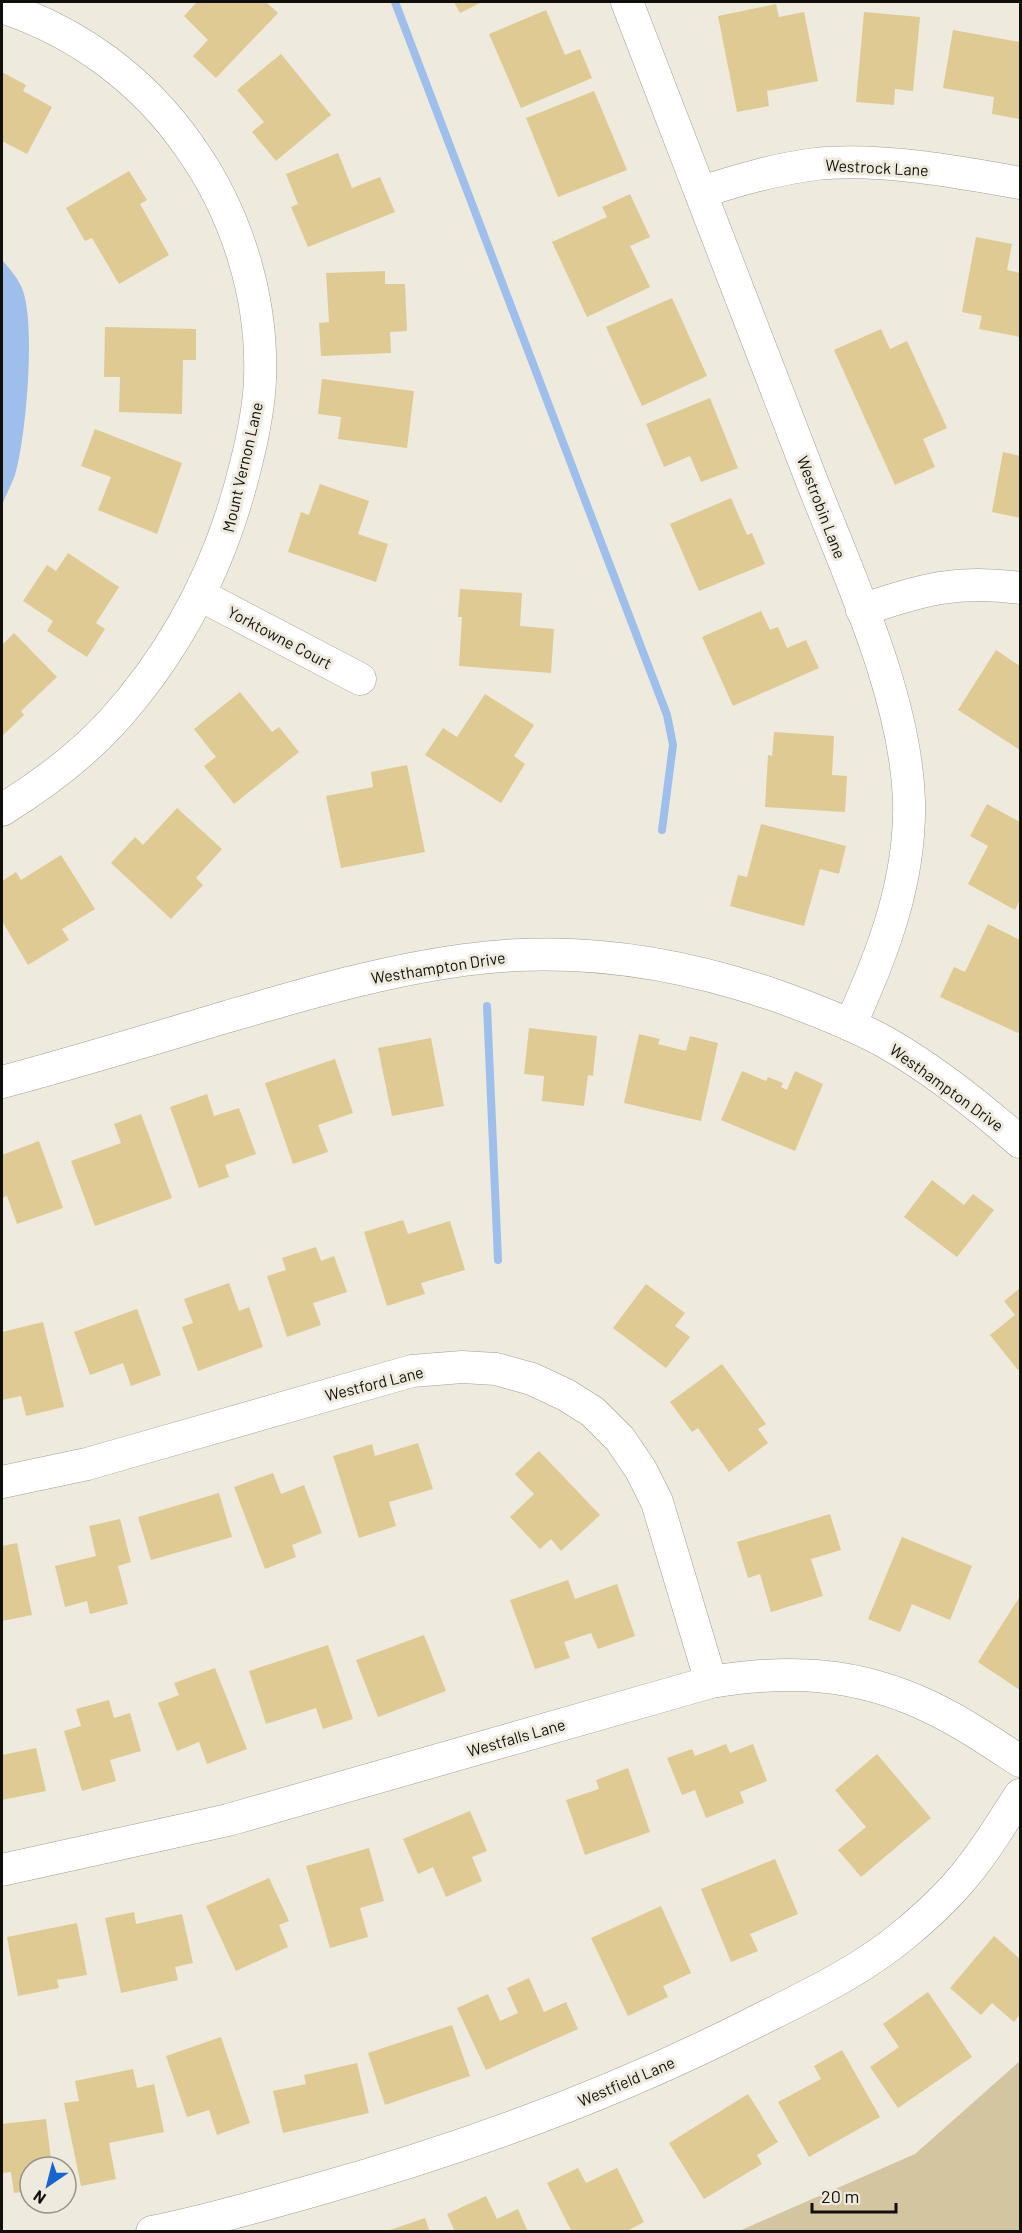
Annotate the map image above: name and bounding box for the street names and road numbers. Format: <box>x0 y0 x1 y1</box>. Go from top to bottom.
street label: Westrock Lane <box>825 155 929 179</box>
street label: Mount Vernon Lane <box>218 400 266 534</box>
street label: Westrobin Lane <box>794 453 850 561</box>
street label: Yorktowne Court <box>225 602 335 672</box>
street label: Westhampton Drive <box>369 947 507 987</box>
street label: Westhampton Drive <box>886 1039 1008 1135</box>
street label: Westford Lane <box>323 1362 425 1404</box>
street label: Westfalls Lane <box>465 1714 567 1760</box>
street label: Westfield Lane <box>575 2052 677 2110</box>

